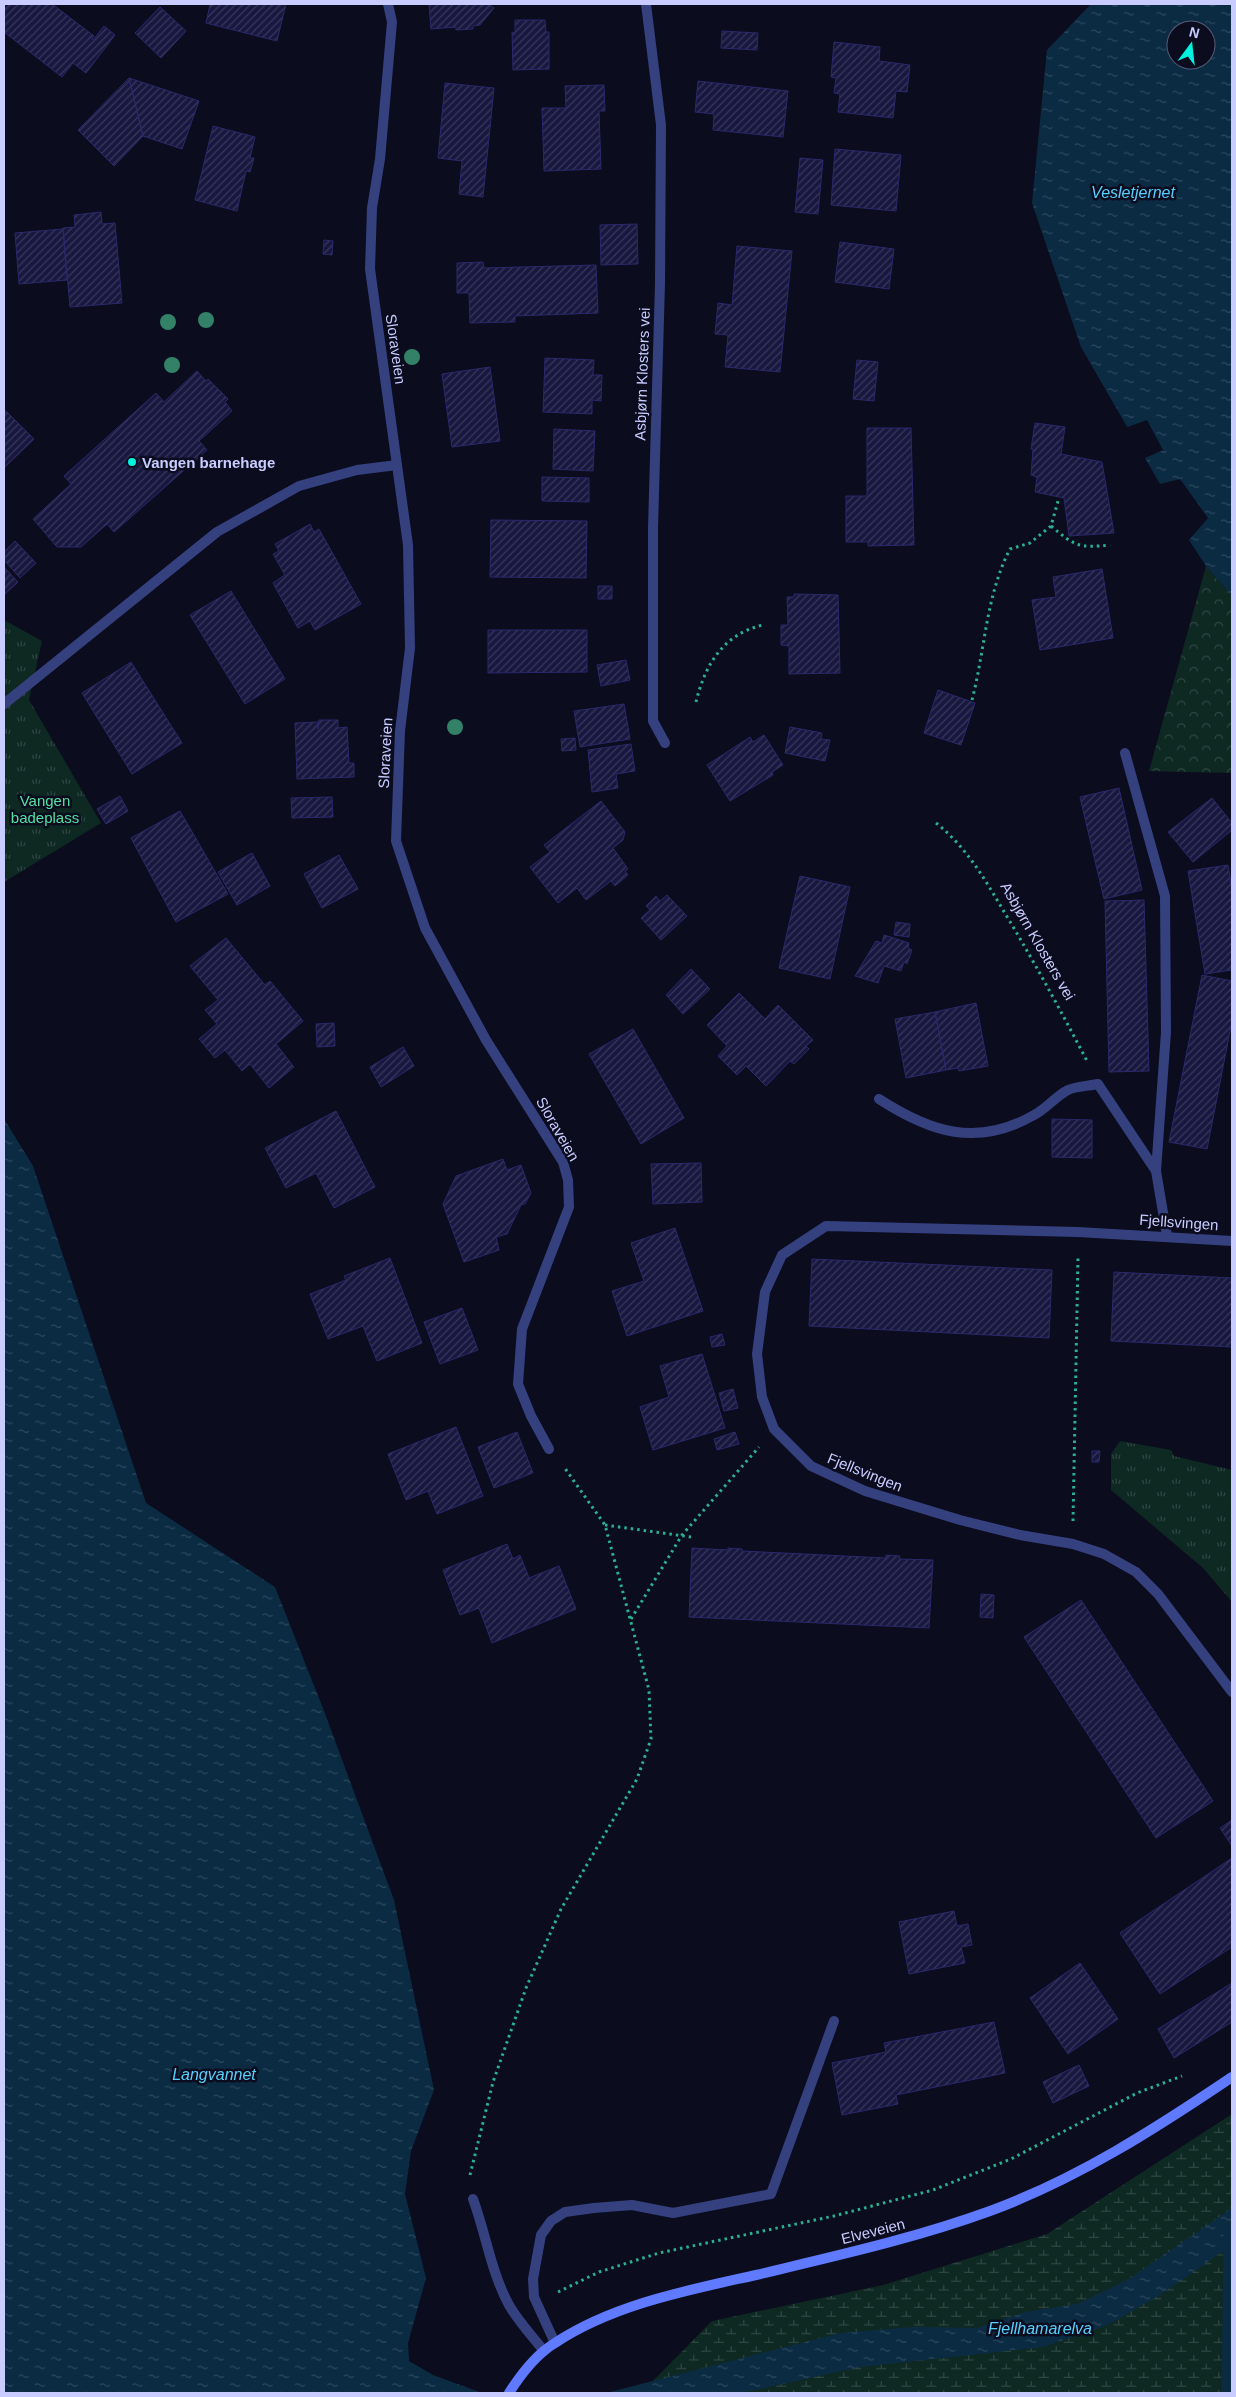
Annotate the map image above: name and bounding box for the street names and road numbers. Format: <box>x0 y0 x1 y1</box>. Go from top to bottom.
street label: Asbjørn Klosters vei <box>631 307 653 441</box>
street label: Sloraveien <box>383 313 409 385</box>
street label: Sloraveien <box>375 717 395 789</box>
street label: Asbjørn Klosters vei <box>997 879 1079 1003</box>
street label: Sloraveien <box>533 1094 583 1164</box>
street label: Fjellsvingen <box>1139 1211 1219 1233</box>
street label: Fjellsvingen <box>825 1449 905 1495</box>
street label: Elveveien <box>839 2215 907 2247</box>

